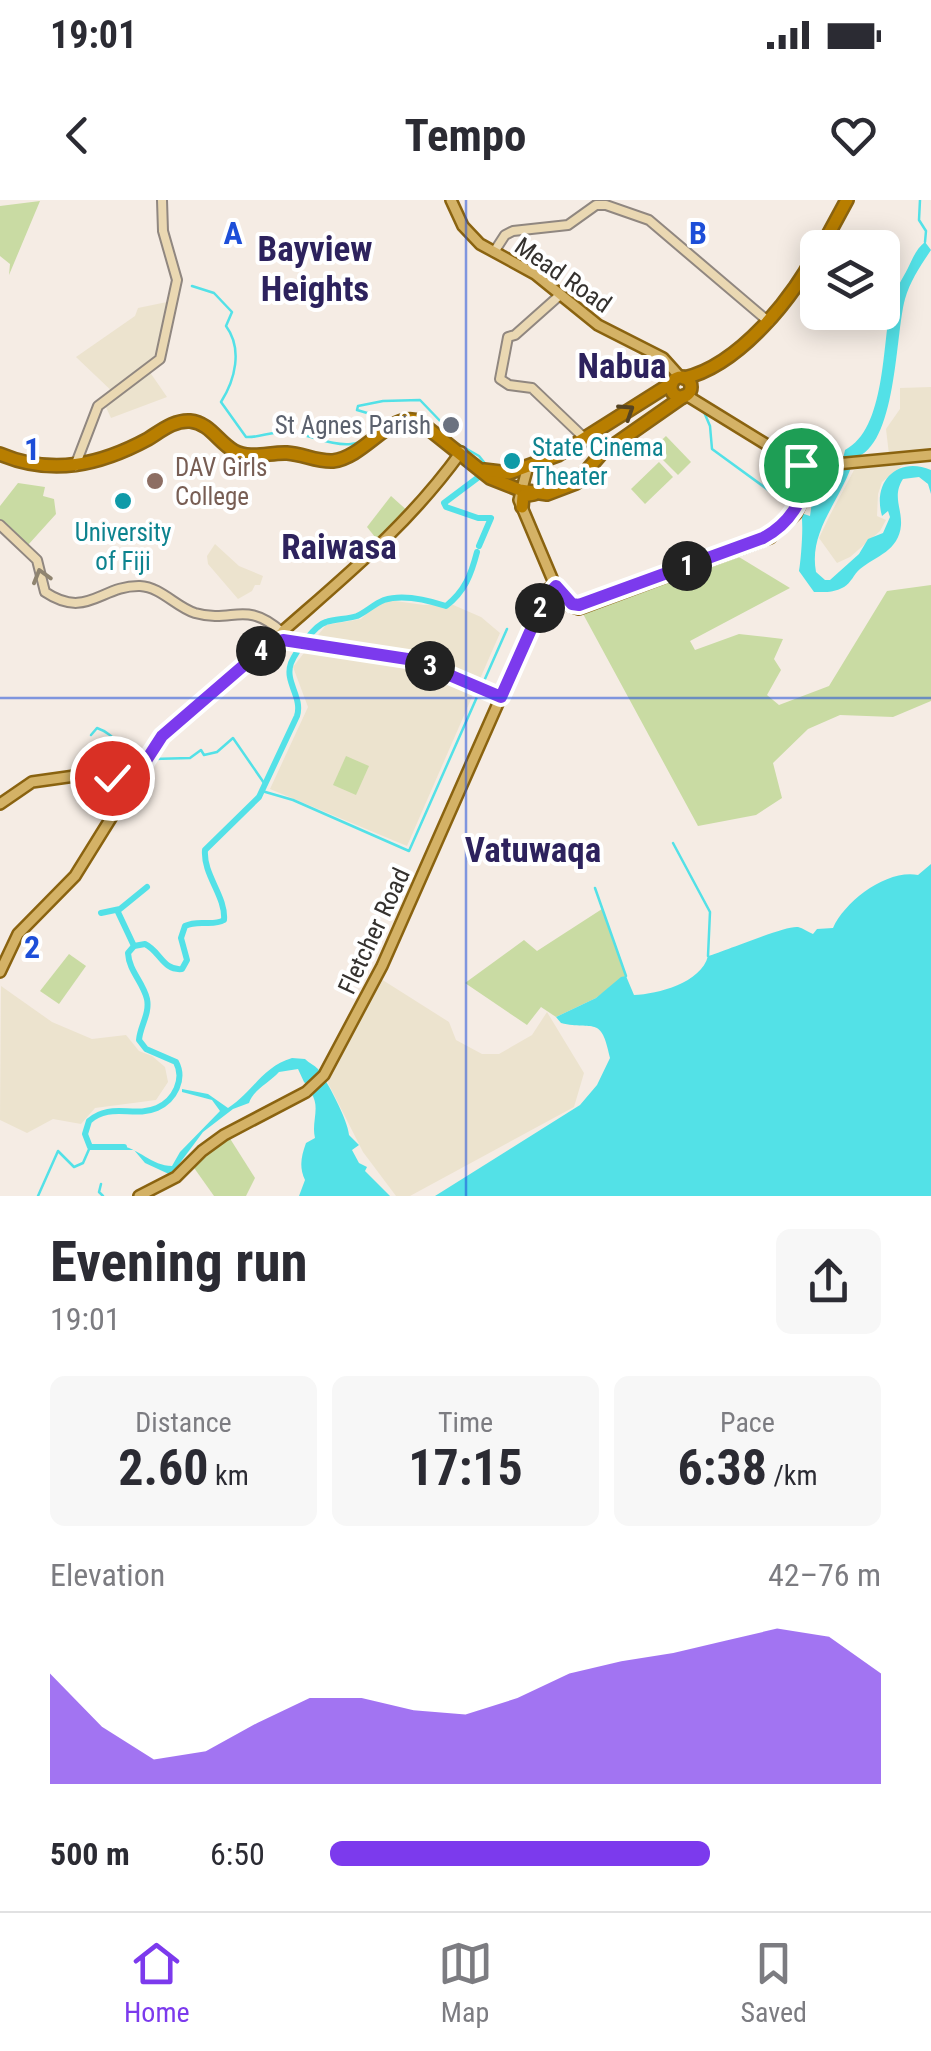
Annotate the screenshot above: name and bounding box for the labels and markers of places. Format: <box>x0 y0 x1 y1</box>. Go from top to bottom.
place label: St Agnes Parish <box>275 411 431 440</box>
marker: St Agnes Parish <box>440 414 462 436</box>
pin <box>759 423 844 508</box>
place label: State Cinema Theater <box>532 433 664 491</box>
marker: State Cinema Theater <box>501 450 523 472</box>
place label: DAV Girls College <box>175 453 267 511</box>
marker: DAV Girls College <box>144 470 166 492</box>
marker: University of Fiji <box>112 490 134 512</box>
place label: University of Fiji <box>75 518 171 576</box>
pin: 1 <box>662 541 712 591</box>
pin: 2 <box>515 583 565 633</box>
pin: 4 <box>236 626 286 676</box>
pin: 3 <box>405 641 455 691</box>
pin <box>70 736 155 821</box>

